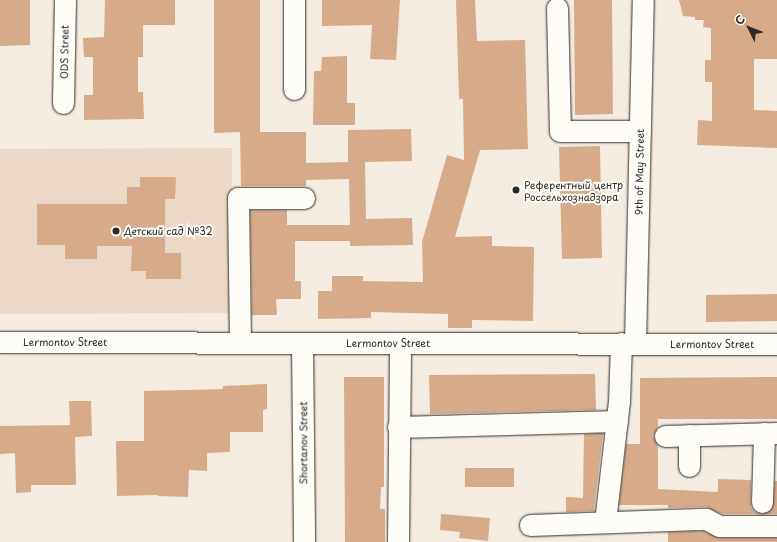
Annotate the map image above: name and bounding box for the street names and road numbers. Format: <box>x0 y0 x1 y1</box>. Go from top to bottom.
street label: ODS Street <box>58 24 70 80</box>
street label: 9th of May Street <box>632 129 646 215</box>
street label: Lermontov Street <box>23 336 107 348</box>
street label: Lermontov Street <box>346 337 430 349</box>
street label: Lermontov Street <box>670 338 754 350</box>
street label: Shortanov Street <box>297 402 309 484</box>

